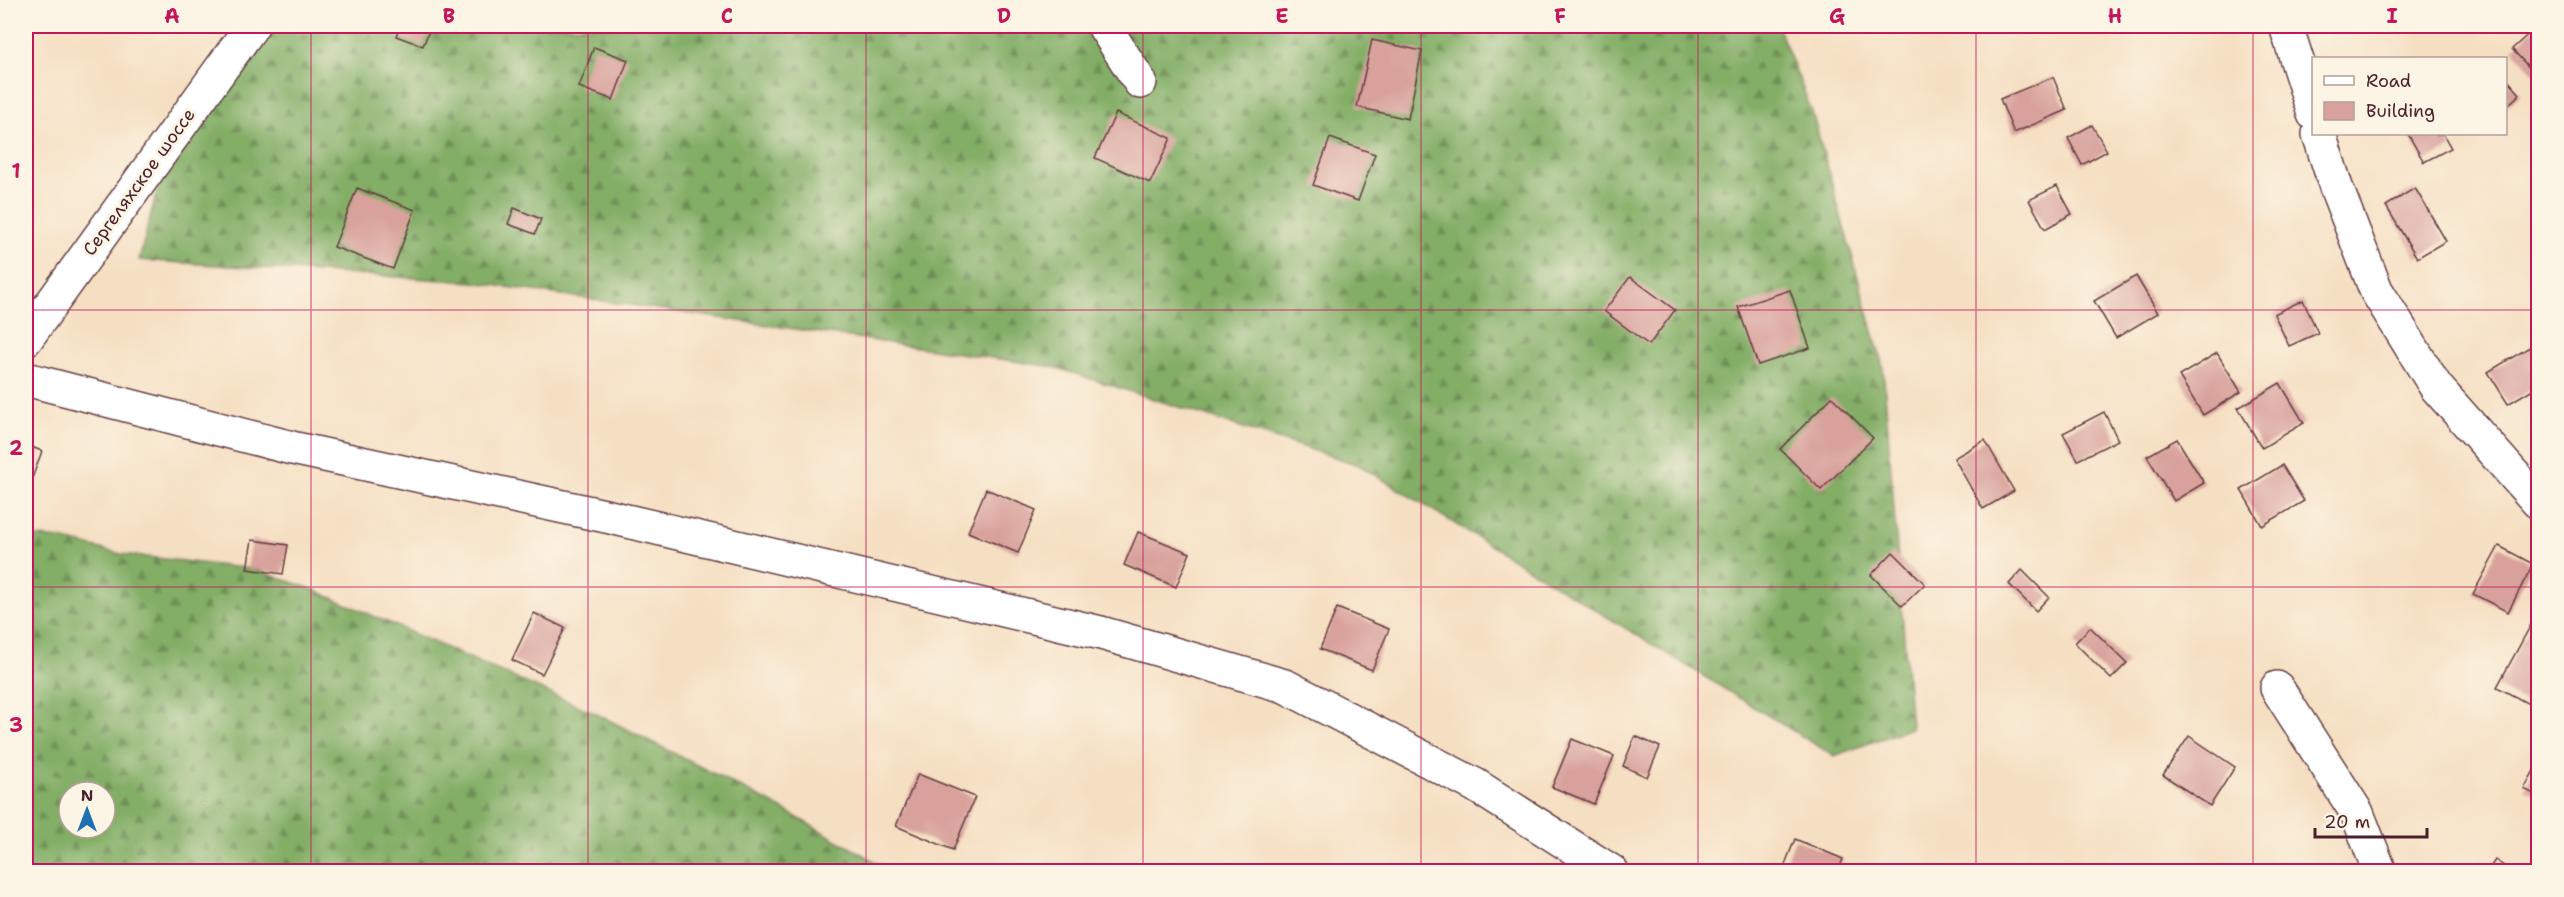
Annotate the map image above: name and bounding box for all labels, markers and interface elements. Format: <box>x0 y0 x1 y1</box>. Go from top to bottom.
text: A <box>164 3 180 29</box>
text: B <box>443 3 455 29</box>
text: C <box>721 3 733 29</box>
text: D <box>997 3 1011 29</box>
text: E <box>1275 3 1289 29</box>
text: F <box>1554 3 1566 29</box>
text: G <box>1829 3 1845 29</box>
text: H <box>2108 3 2122 29</box>
text: I <box>2386 3 2398 29</box>
legend <box>2312 57 2507 135</box>
text: Road <box>2366 69 2411 93</box>
text: Building <box>2366 99 2435 123</box>
street label: Сергеляхское шоссе <box>77 104 201 260</box>
text: 1 <box>11 158 21 184</box>
text: 2 <box>9 435 23 461</box>
text: 3 <box>9 712 23 738</box>
north arrow <box>57 780 117 840</box>
text: N <box>81 785 93 806</box>
scale bar <box>2315 801 2428 839</box>
text: 20 m <box>2324 810 2370 834</box>

